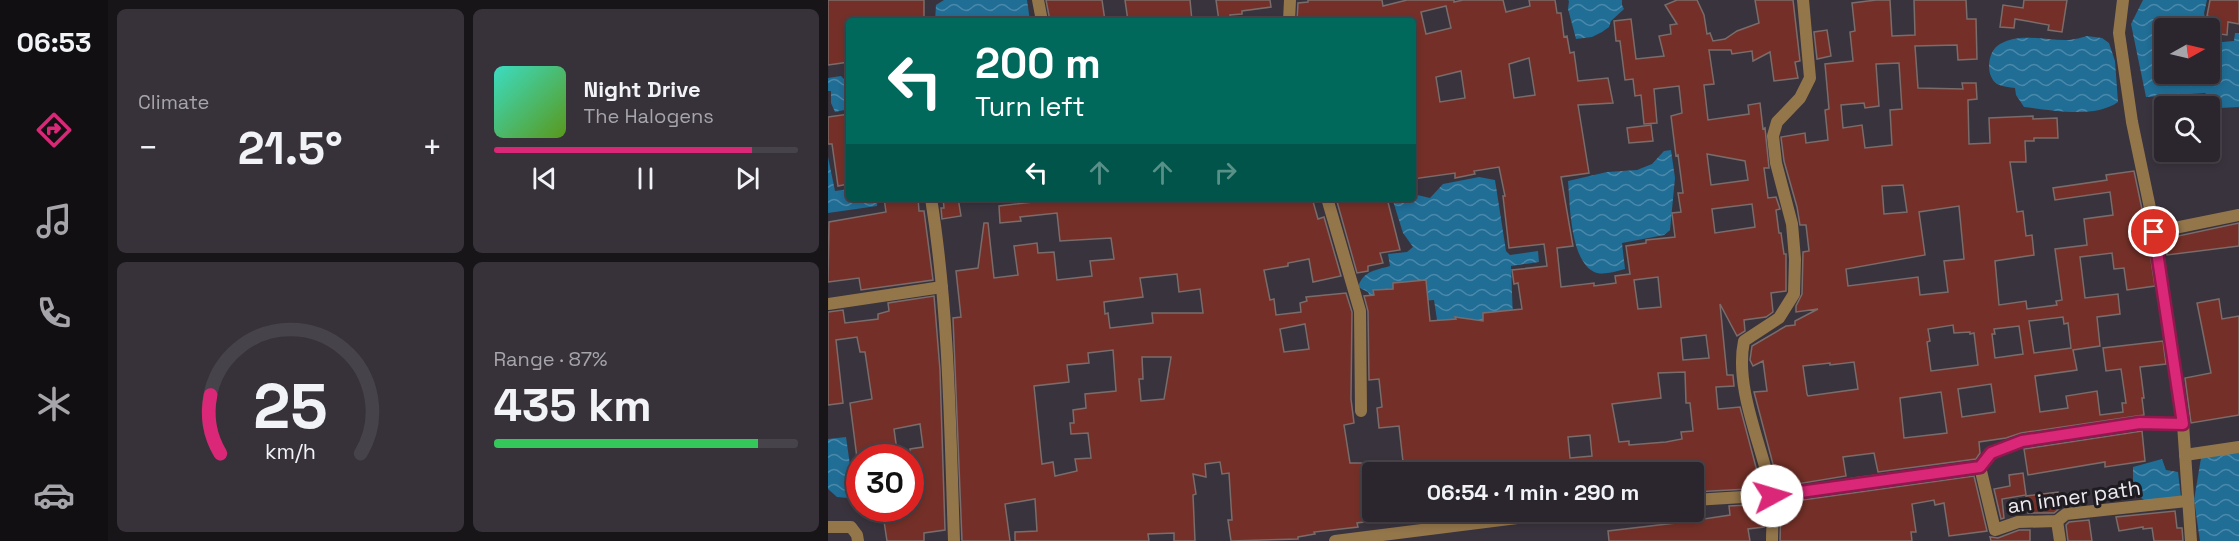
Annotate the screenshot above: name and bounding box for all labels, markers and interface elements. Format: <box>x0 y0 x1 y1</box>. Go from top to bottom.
north arrow <box>2154 18 2220 84</box>
map controls <box>2154 18 2220 162</box>
text: 06:53 <box>17 25 91 60</box>
text: 200 m <box>975 37 1101 90</box>
icon: left <box>876 42 954 120</box>
text: Night Drive <box>584 75 701 103</box>
text: Climate <box>138 89 209 115</box>
text: Turn left <box>975 89 1085 124</box>
button: search <box>2154 96 2220 162</box>
text: The Halogens <box>584 103 714 129</box>
icon: directions <box>33 109 75 151</box>
text: 21.5° <box>238 120 343 177</box>
text: − <box>138 127 158 169</box>
text: + <box>422 127 443 169</box>
icon: left <box>1020 156 1053 189</box>
icon: ahead <box>1083 156 1116 189</box>
icon: ahead <box>1146 156 1179 189</box>
icon: right <box>1209 156 1242 189</box>
icon: previous <box>528 162 561 195</box>
icon: pause <box>629 162 662 195</box>
icon: next <box>731 162 764 195</box>
icon: music <box>33 200 75 242</box>
pin <box>2128 206 2179 257</box>
icon: arrive <box>2137 215 2170 248</box>
icon: phone <box>33 292 75 334</box>
text: Range · 87% <box>494 346 608 372</box>
text: 25 <box>253 367 327 446</box>
text: 435 km <box>494 377 652 434</box>
icon: climate <box>33 383 75 425</box>
text: km/h <box>265 438 316 465</box>
speed limit sign: 30 <box>846 444 924 522</box>
position arrow <box>1740 464 1804 528</box>
icon: car <box>33 474 75 516</box>
street label: an inner path <box>2005 474 2142 519</box>
text: 06:54 · 1 min · 290 m <box>1427 478 1639 506</box>

